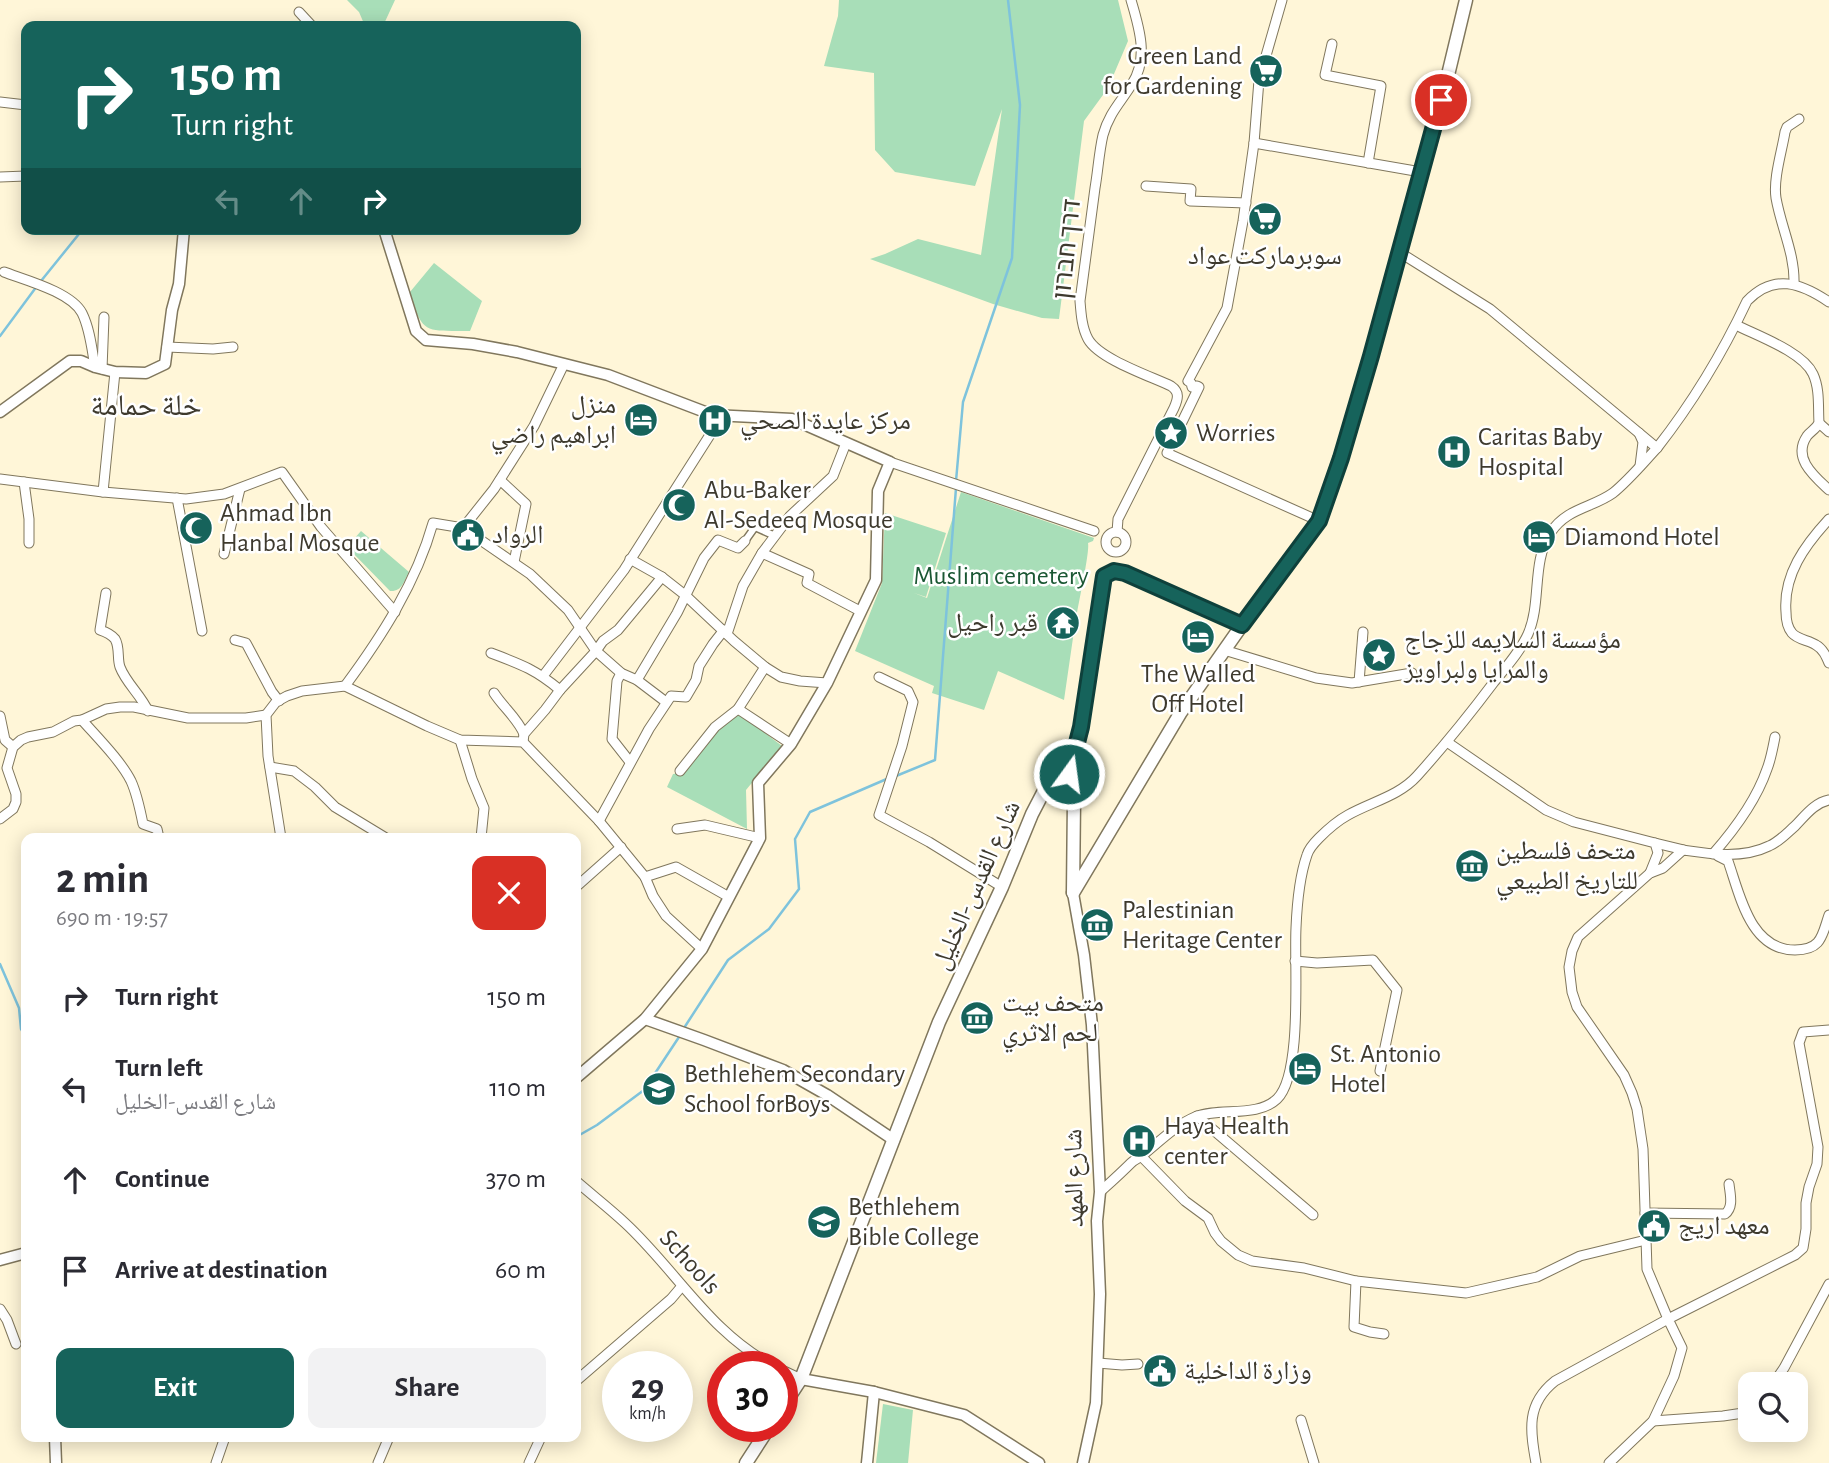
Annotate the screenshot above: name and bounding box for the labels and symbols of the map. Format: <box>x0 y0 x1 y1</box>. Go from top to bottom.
place label: Green Land for Gardening <box>1103 43 1242 99</box>
supermarket icon: Green Land for Gardening <box>1247 52 1285 90</box>
pin <box>1411 70 1471 130</box>
street label: דרך חברון <box>1049 197 1085 301</box>
supermarket icon: سوبرماركت عواد <box>1246 200 1284 238</box>
place label: سوبرماركت عواد <box>1188 243 1342 270</box>
district label: خلة حمامة <box>90 391 202 421</box>
place label: منزل ابراهيم راضي <box>491 392 616 455</box>
hotel icon: منزل ابراهيم راضي <box>622 401 660 439</box>
hospital icon: مركز عايدة الصحي <box>696 402 734 440</box>
place label: مركز عايدة الصحي <box>740 408 911 441</box>
place icon: Worries <box>1152 414 1190 452</box>
place label: Worries <box>1196 420 1275 446</box>
place label: Caritas Baby Hospital <box>1478 424 1602 480</box>
hospital icon: Caritas Baby Hospital <box>1435 433 1473 471</box>
place label: Abu-Baker Al-Sedeeq Mosque <box>704 477 893 533</box>
mosque icon: Abu-Baker Al-Sedeeq Mosque <box>660 486 698 524</box>
place label: Ahmad Ibn Hanbal Mosque <box>220 500 379 556</box>
mosque icon: Ahmad Ibn Hanbal Mosque <box>177 509 215 547</box>
public building icon: الرواد <box>449 516 487 554</box>
hotel icon: Diamond Hotel <box>1520 518 1558 556</box>
place label: الرواد <box>492 522 543 549</box>
place label: Diamond Hotel <box>1564 524 1720 550</box>
park label: Muslim cemetery <box>913 563 1089 589</box>
temple icon: قبر راحيل <box>1044 604 1082 642</box>
place label: قبر راحيل <box>947 610 1038 638</box>
hotel icon: The Walled Off Hotel <box>1179 618 1217 656</box>
place label: مؤسسة السلايمه للزجاج والمرايا ولبراويز <box>1403 627 1621 684</box>
place icon: مؤسسة السلايمه للزجاج والمرايا ولبراويز <box>1360 636 1398 674</box>
place label: The Walled Off Hotel <box>1141 661 1255 717</box>
position arrow <box>1032 737 1106 811</box>
street label: شارع القدس-الخليل <box>927 796 1027 974</box>
place label: متحف فلسطين للتاريخ الطبيعي <box>1496 838 1638 901</box>
museum icon: متحف فلسطين للتاريخ الطبيعي <box>1453 847 1491 885</box>
place label: Palestinian Heritage Center <box>1122 897 1283 953</box>
museum icon: Palestinian Heritage Center <box>1078 906 1116 944</box>
place label: متحف بيت لحم الاثري <box>1002 990 1104 1053</box>
museum icon: متحف بيت لحم الاثري <box>958 999 996 1037</box>
place label: St. Antonio Hotel <box>1330 1041 1441 1097</box>
hotel icon: St. Antonio Hotel <box>1286 1050 1324 1088</box>
place label: Bethlehem Secondary School forBoys <box>684 1061 905 1117</box>
school or university icon: Bethlehem Secondary School forBoys <box>640 1070 678 1108</box>
place label: Haya Health center <box>1164 1113 1289 1169</box>
hospital icon: Haya Health center <box>1120 1122 1158 1160</box>
street label: شارع المهد <box>1060 1129 1090 1227</box>
place label: Bethlehem Bible College <box>848 1194 979 1250</box>
school or university icon: Bethlehem Bible College <box>805 1203 843 1241</box>
public building icon: معهد اريج <box>1635 1207 1673 1245</box>
place label: معهد اريج <box>1678 1213 1770 1242</box>
street label: Schools <box>655 1225 725 1299</box>
speed limit sign: 30 <box>707 1351 798 1442</box>
public building icon: وزارة الداخلية <box>1141 1352 1179 1390</box>
place label: وزارة الداخلية <box>1184 1358 1312 1385</box>

